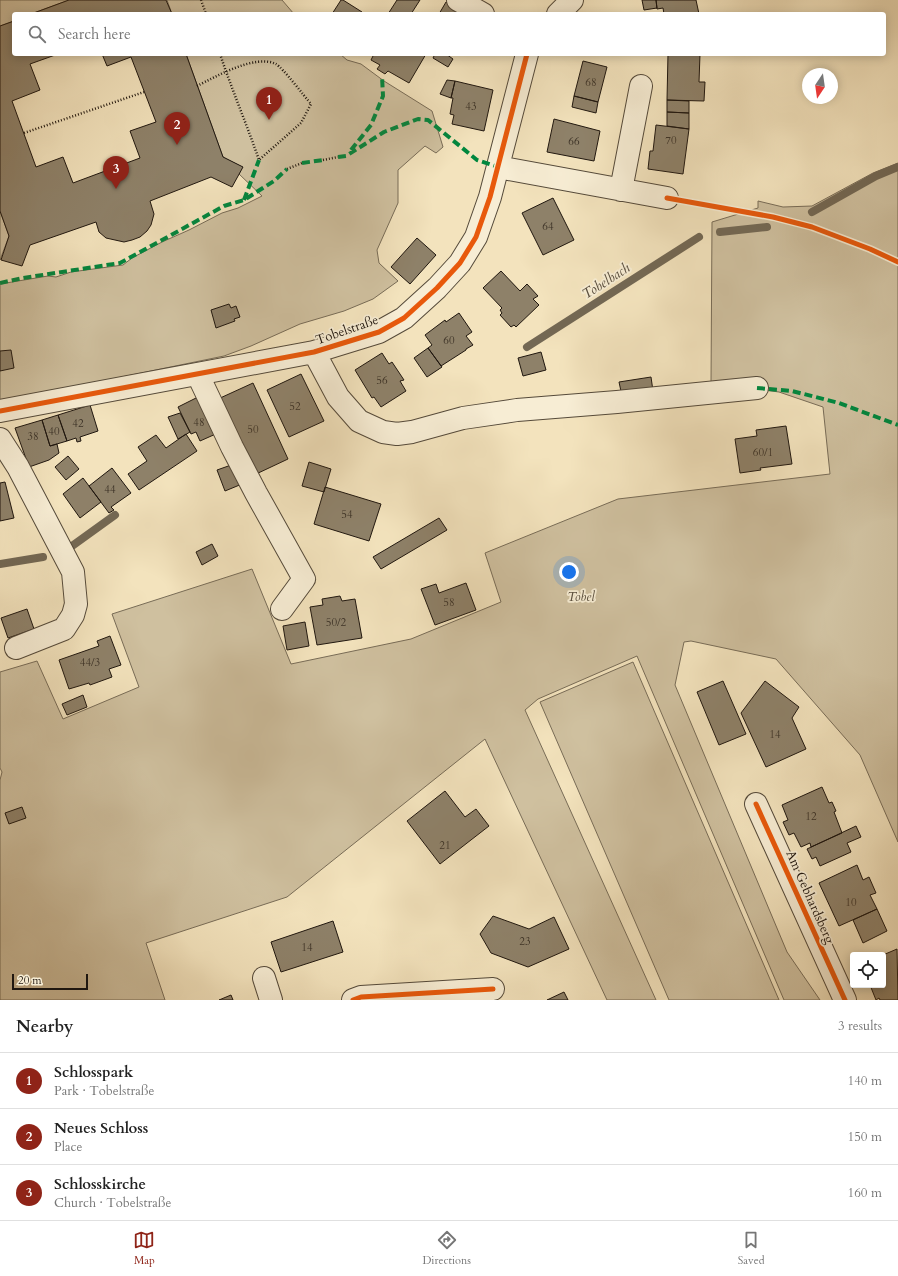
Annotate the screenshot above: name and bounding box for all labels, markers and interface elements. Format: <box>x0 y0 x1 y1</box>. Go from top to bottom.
search box <box>12 12 886 56</box>
icon: search <box>26 23 48 45</box>
text: Search here <box>58 24 131 44</box>
north arrow <box>802 68 838 104</box>
house number: 68 <box>585 75 597 90</box>
pin: 1 <box>256 87 282 120</box>
house number: 43 <box>465 99 477 114</box>
pin: 2 <box>164 112 190 145</box>
house number: 70 <box>665 133 677 148</box>
house number: 66 <box>568 134 580 149</box>
pin: 3 <box>103 156 129 189</box>
house number: 64 <box>542 219 554 234</box>
water label: Tobelbach <box>578 258 634 304</box>
street label: Tobelstraße <box>313 311 381 349</box>
house number: 60 <box>443 333 455 348</box>
house number: 56 <box>376 373 388 388</box>
house number: 52 <box>289 399 301 414</box>
house number: 48 <box>193 415 205 430</box>
house number: 42 <box>72 416 84 431</box>
house number: 50 <box>247 422 259 437</box>
house number: 40 <box>48 424 60 439</box>
house number: 38 <box>27 429 39 444</box>
house number: 60/1 <box>753 445 773 460</box>
house number: 44 <box>104 482 116 497</box>
house number: 54 <box>341 507 353 522</box>
your location <box>559 562 579 582</box>
park label: Tobel <box>567 588 595 606</box>
house number: 58 <box>443 595 455 610</box>
house number: 50/2 <box>326 615 347 630</box>
house number: 44/3 <box>80 655 101 670</box>
house number: 14 <box>769 727 781 742</box>
house number: 12 <box>805 809 817 824</box>
house number: 21 <box>439 838 451 853</box>
street label: Am Gebhardsberg <box>781 847 839 947</box>
house number: 10 <box>845 895 857 910</box>
house number: 23 <box>519 934 531 949</box>
house number: 14 <box>301 940 313 955</box>
map controls <box>850 952 886 988</box>
button: locate <box>850 952 886 988</box>
scale bar <box>12 972 88 991</box>
text: 20 m <box>18 973 42 988</box>
text: Nearby <box>16 1015 73 1038</box>
text: 3 results <box>838 1017 882 1035</box>
text: Schlosspark <box>54 1062 133 1082</box>
text: 1 <box>26 1072 32 1090</box>
text: 140 m <box>848 1072 882 1090</box>
text: Park · Tobelstraße <box>54 1082 155 1100</box>
text: Neues Schloss <box>54 1118 148 1138</box>
text: 2 <box>26 1128 32 1146</box>
text: 150 m <box>848 1128 882 1146</box>
text: Place <box>54 1138 82 1156</box>
text: Schlosskirche <box>54 1174 146 1194</box>
text: 3 <box>26 1184 32 1202</box>
text: 160 m <box>848 1184 882 1202</box>
text: Church · Tobelstraße <box>54 1194 172 1212</box>
tab: Map <box>133 1229 155 1268</box>
tab: Directions <box>422 1229 471 1268</box>
tab: Saved <box>738 1229 765 1268</box>

